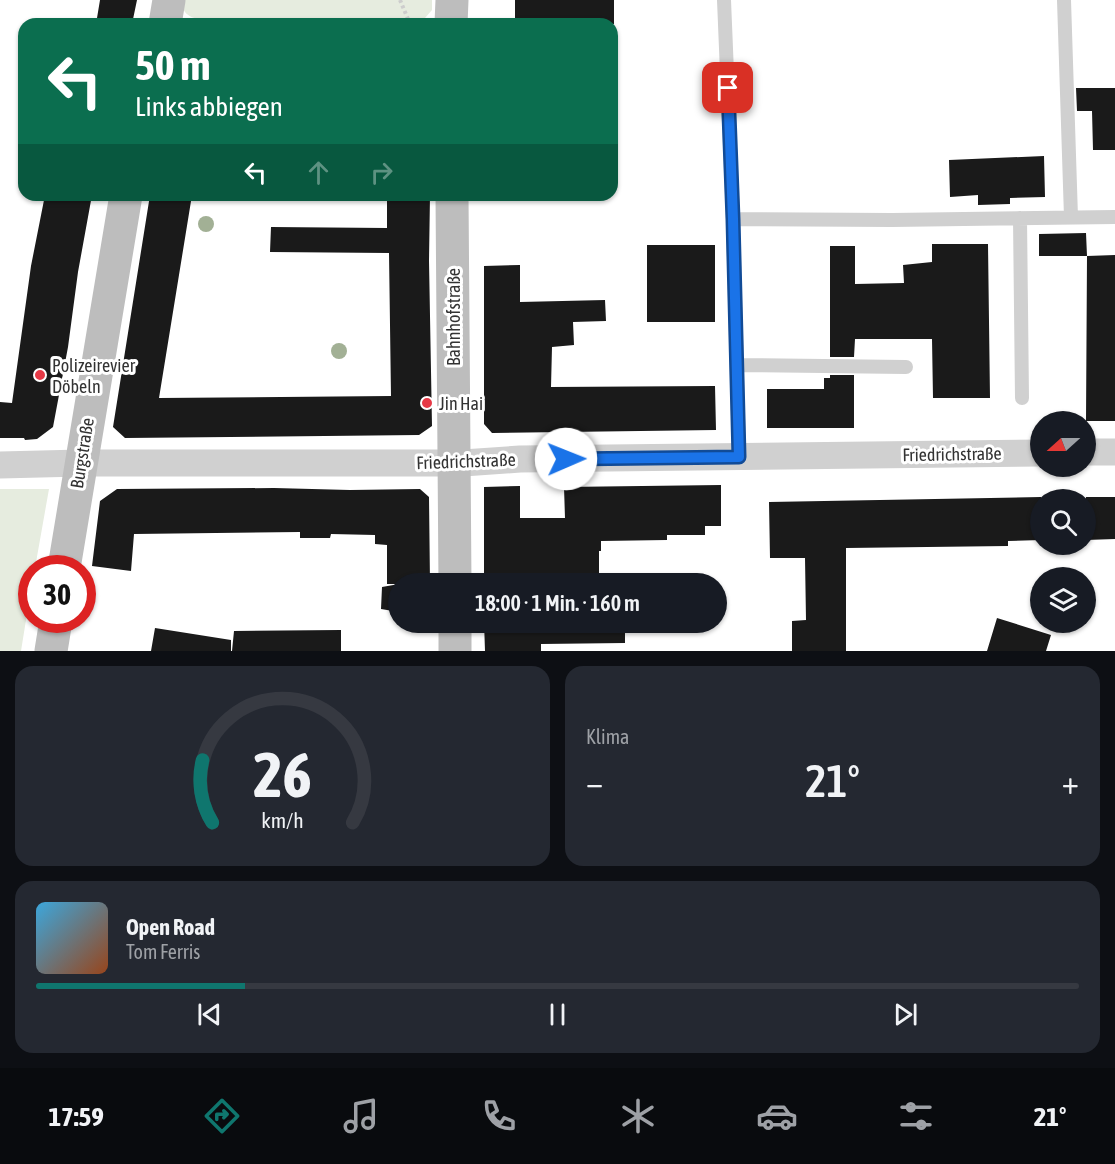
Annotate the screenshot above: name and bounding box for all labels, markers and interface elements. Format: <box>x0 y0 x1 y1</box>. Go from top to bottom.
text: 50 m <box>135 41 210 89</box>
icon: left <box>36 42 114 120</box>
pin <box>702 62 753 113</box>
icon: arrive <box>711 71 744 104</box>
text: Links abbiegen <box>135 91 283 122</box>
icon: left <box>239 156 272 189</box>
icon: ahead <box>302 156 335 189</box>
icon: right <box>365 156 398 189</box>
street label: Bahnhofstraße <box>443 268 464 366</box>
place label: Polizeirevier Döbeln <box>52 355 136 397</box>
marker: Polizeirevier Döbeln <box>33 368 47 382</box>
place label: Jin Hai <box>439 393 483 414</box>
marker: Jin Hai <box>420 396 434 410</box>
north arrow <box>1030 411 1096 477</box>
map controls <box>1030 411 1096 633</box>
street label: Burgstraße <box>66 416 98 490</box>
position arrow <box>534 427 598 491</box>
street label: Friedrichstraße <box>902 443 1002 465</box>
street label: Friedrichstraße <box>416 449 516 473</box>
button: search <box>1030 489 1096 555</box>
speed limit sign: 30 <box>18 555 96 633</box>
button: layers <box>1030 567 1096 633</box>
text: 18:00 · 1 Min. · 160 m <box>475 590 640 616</box>
text: Klima <box>586 725 629 748</box>
text: 26 <box>253 739 312 810</box>
text: 21° <box>805 755 860 807</box>
text: − <box>586 763 603 801</box>
text: + <box>1062 763 1079 801</box>
text: km/h <box>261 808 304 833</box>
text: Open Road <box>126 914 215 940</box>
text: Tom Ferris <box>126 940 200 963</box>
icon: previous <box>193 998 226 1031</box>
icon: pause <box>541 998 574 1031</box>
icon: next <box>889 998 922 1031</box>
icon: directions <box>201 1095 243 1137</box>
icon: music <box>340 1095 382 1137</box>
icon: phone <box>478 1095 520 1137</box>
icon: climate <box>617 1095 659 1137</box>
icon: car <box>756 1095 798 1137</box>
icon: filters <box>895 1095 937 1137</box>
text: 17:59 <box>48 1101 104 1132</box>
text: 21° <box>1034 1101 1067 1132</box>

